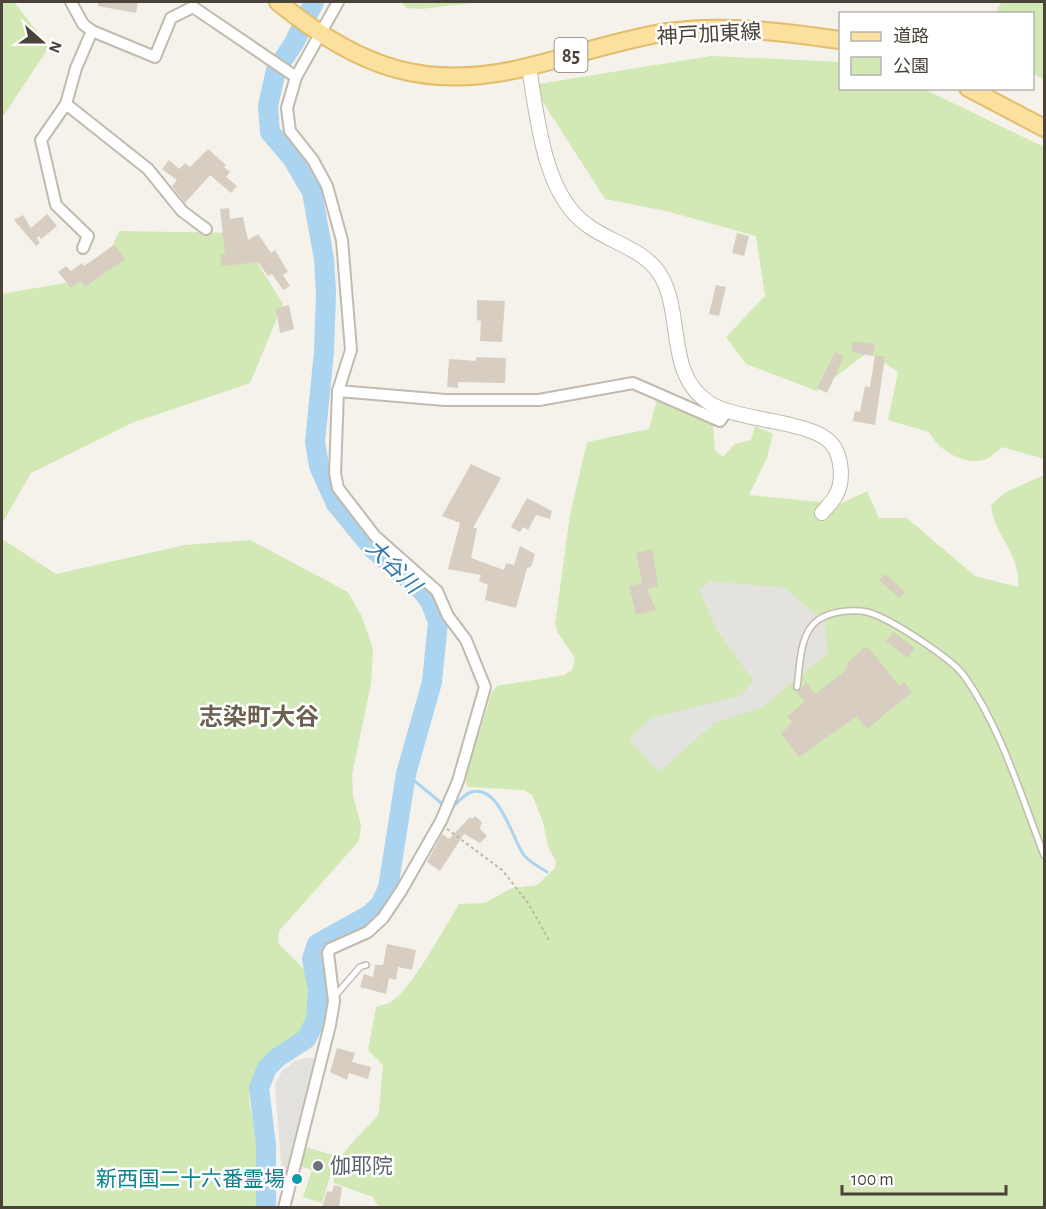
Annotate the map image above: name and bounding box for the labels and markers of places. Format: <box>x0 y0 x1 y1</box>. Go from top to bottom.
place label: 伽耶院 <box>330 1155 393 1177</box>
marker: 伽耶院 <box>311 1159 325 1173</box>
place label: 新西国二十六番霊場 <box>96 1168 285 1190</box>
marker: 新西国二十六番霊場 <box>290 1172 304 1186</box>

